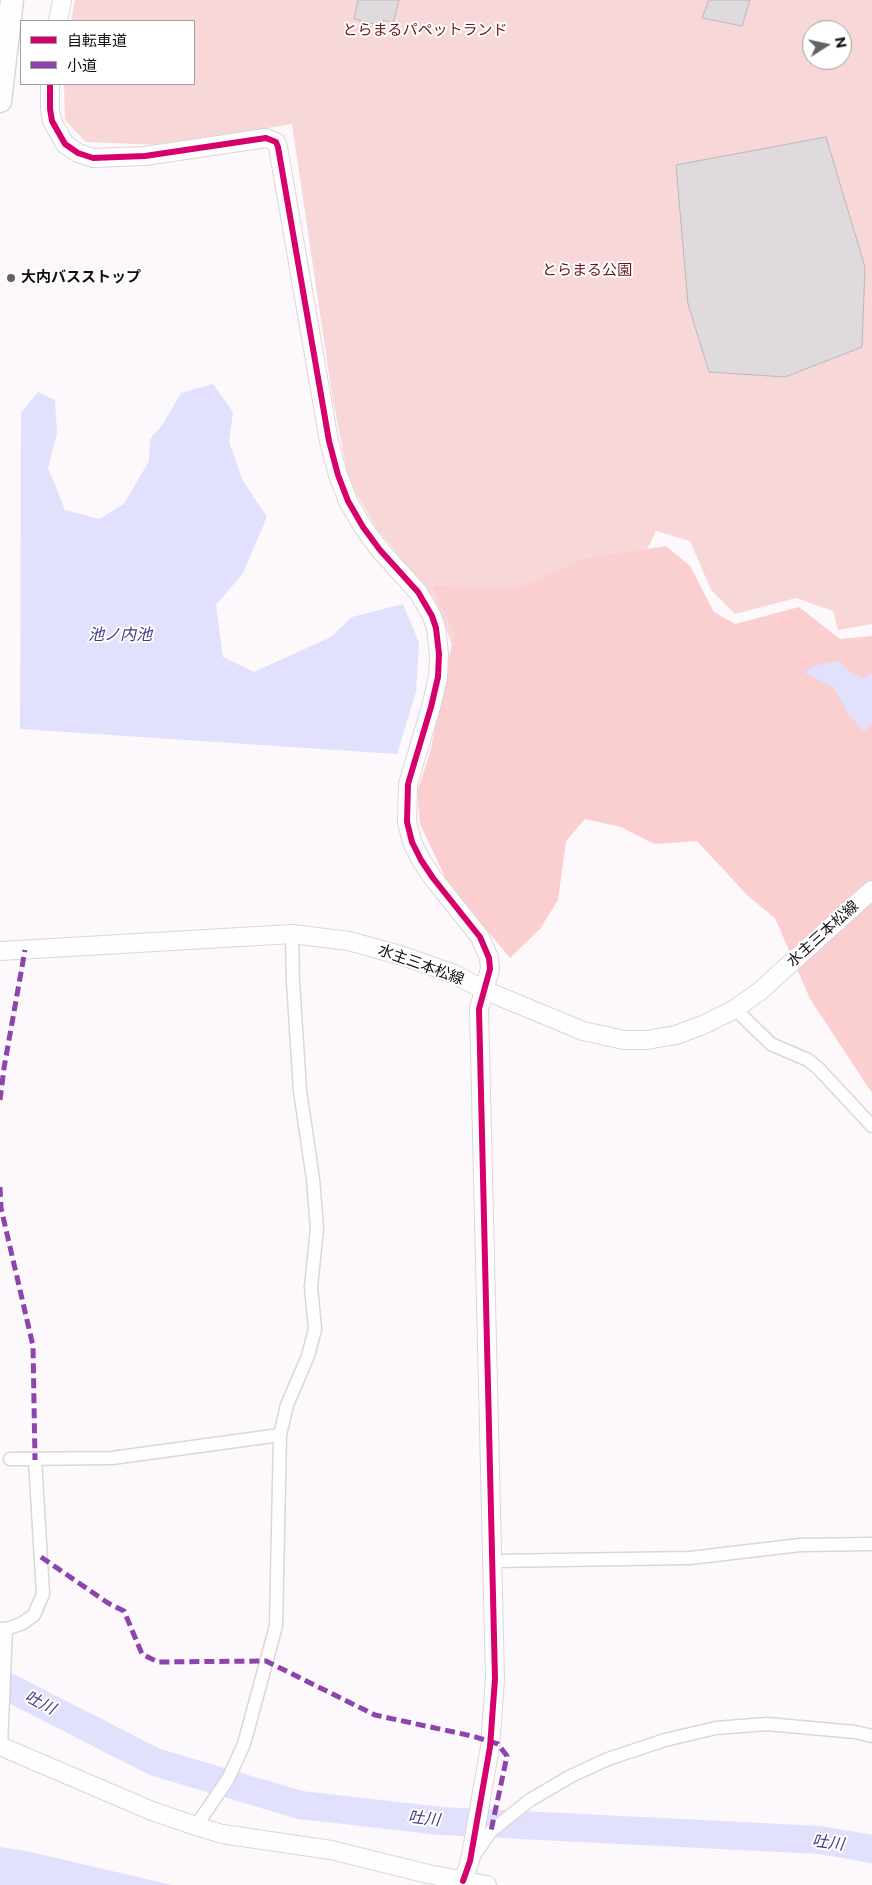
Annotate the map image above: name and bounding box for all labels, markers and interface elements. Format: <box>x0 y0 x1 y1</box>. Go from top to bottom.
legend <box>20 20 195 85</box>
north arrow <box>802 20 852 70</box>
park label: とらまるパペットランド <box>343 22 507 40</box>
text: 自転車道 <box>67 31 127 50</box>
text: N <box>831 35 851 50</box>
text: 小道 <box>67 56 97 75</box>
park label: とらまる公園 <box>542 262 632 280</box>
place label: 大内バスストップ <box>21 269 141 287</box>
marker: 大内バスストップ <box>5 272 17 284</box>
water label: 池ノ内池 <box>88 625 152 645</box>
street label: 水主三本松線 <box>784 897 862 971</box>
street label: 水主三本松線 <box>376 941 466 989</box>
water label: 吐川 <box>21 1687 59 1719</box>
water label: 吐川 <box>407 1808 441 1830</box>
water label: 吐川 <box>811 1832 845 1854</box>

